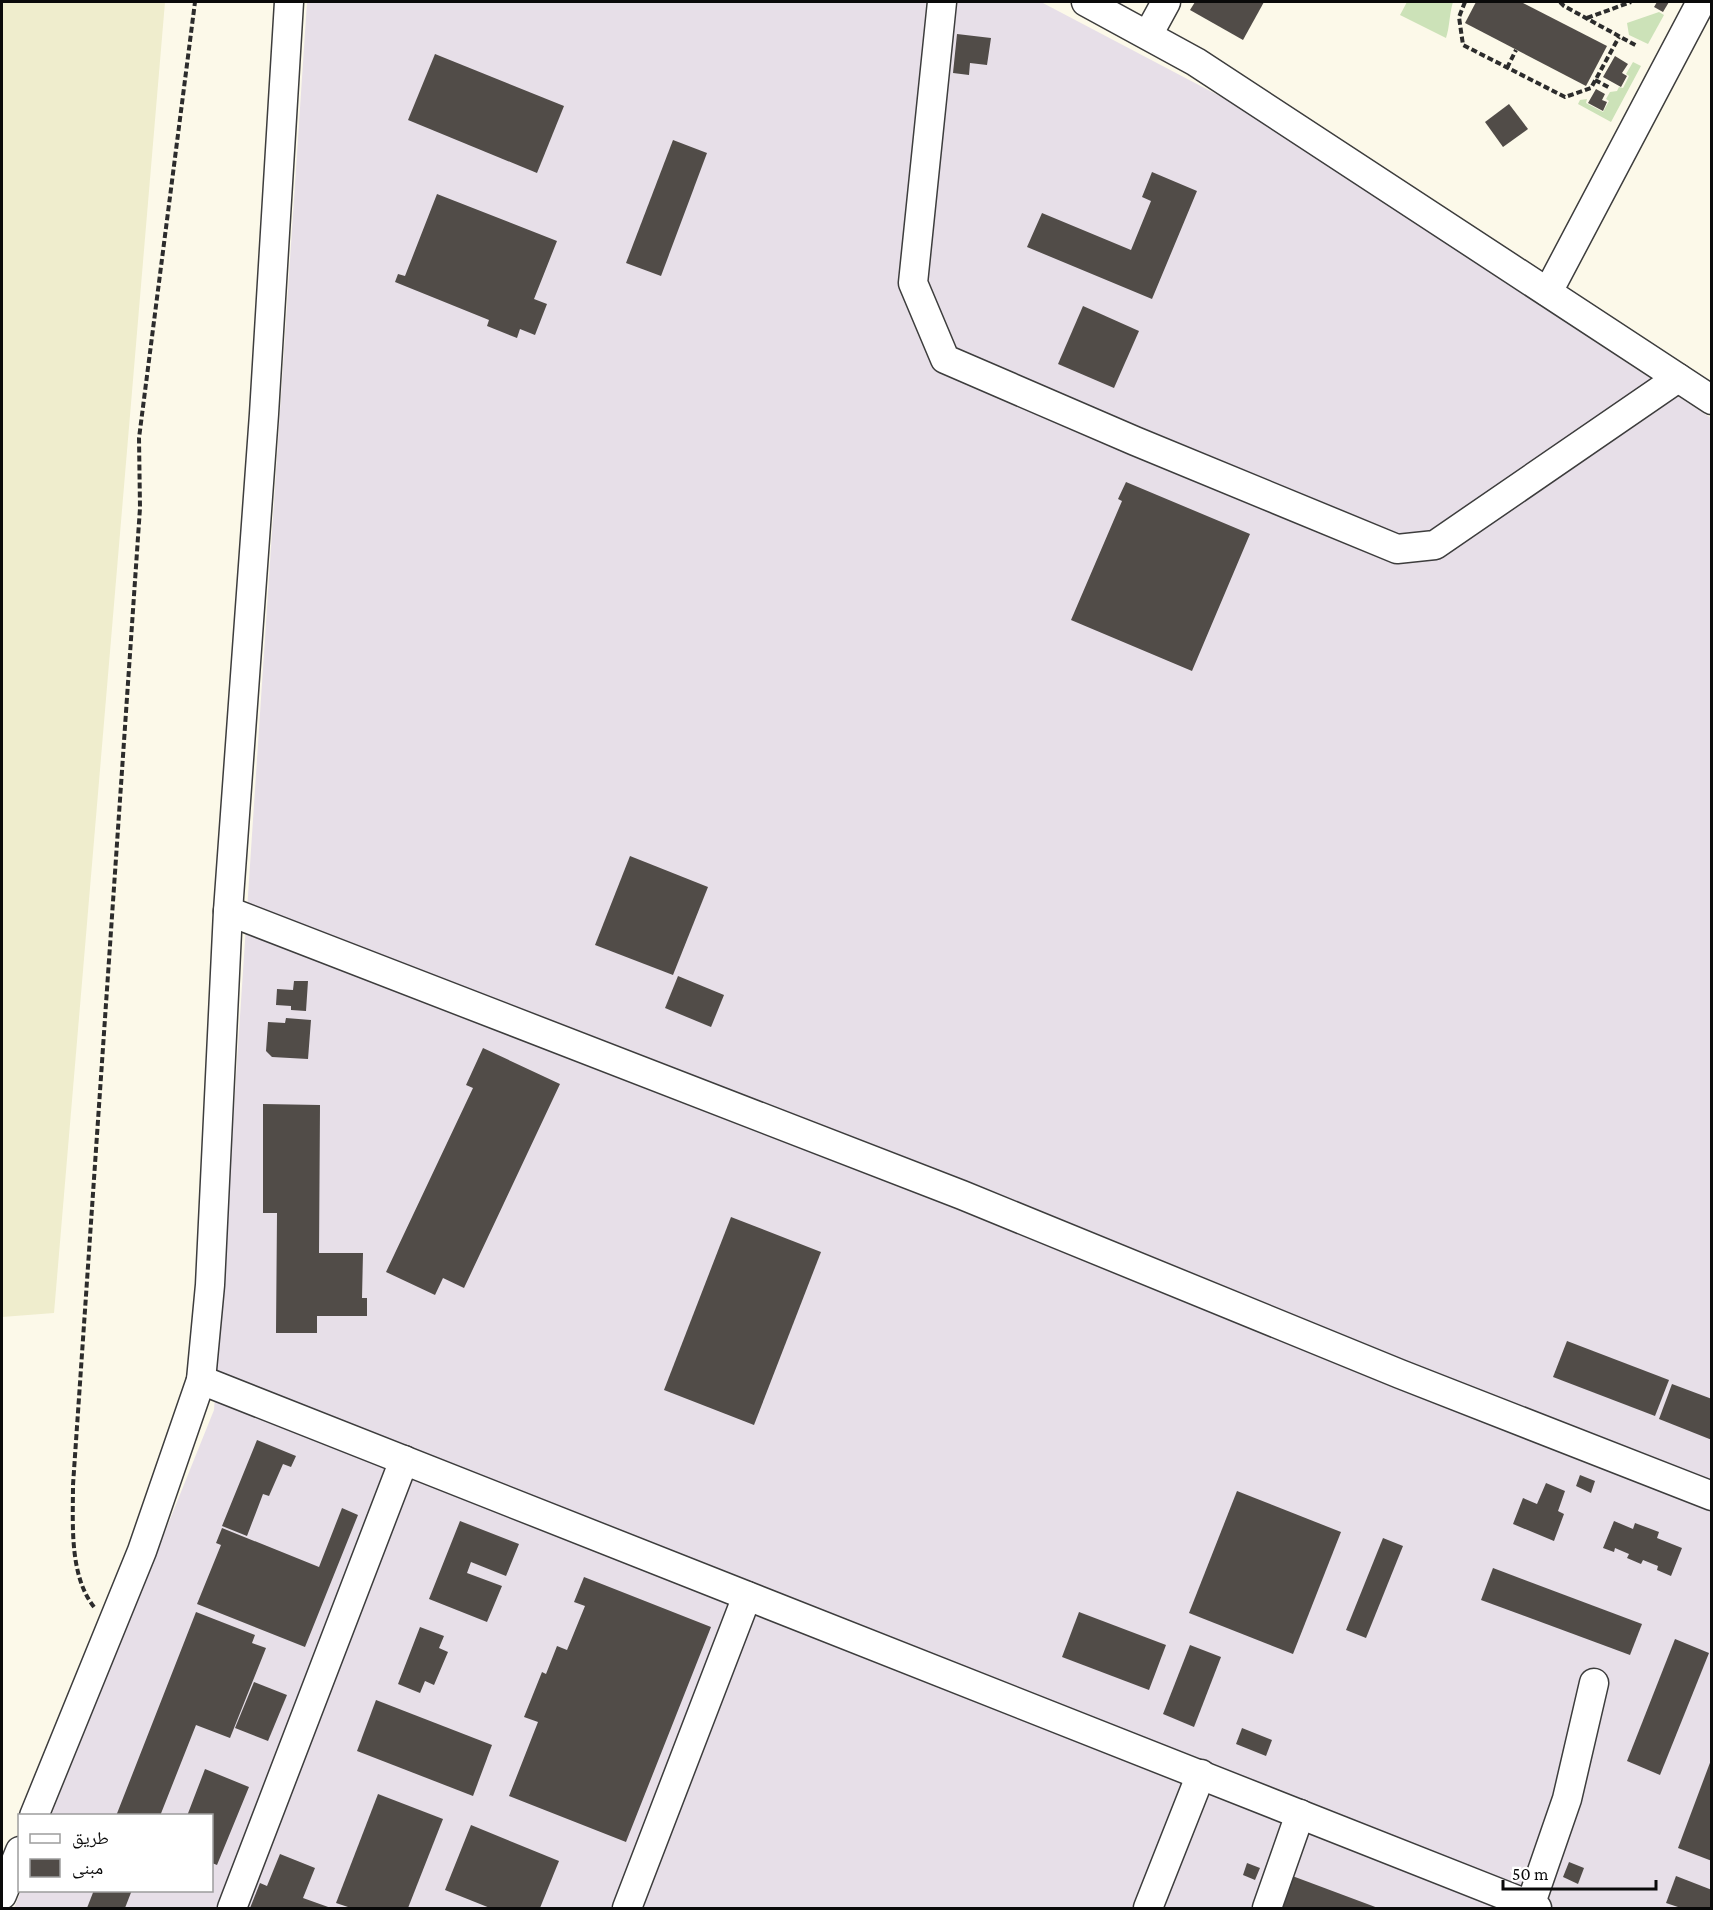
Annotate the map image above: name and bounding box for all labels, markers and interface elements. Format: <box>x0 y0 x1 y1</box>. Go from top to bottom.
legend <box>18 1814 213 1892</box>
text: طريق <box>72 1828 109 1849</box>
scale bar <box>1503 1853 1656 1891</box>
text: مبنى <box>72 1858 103 1879</box>
text: 50 m <box>1512 1864 1549 1884</box>

